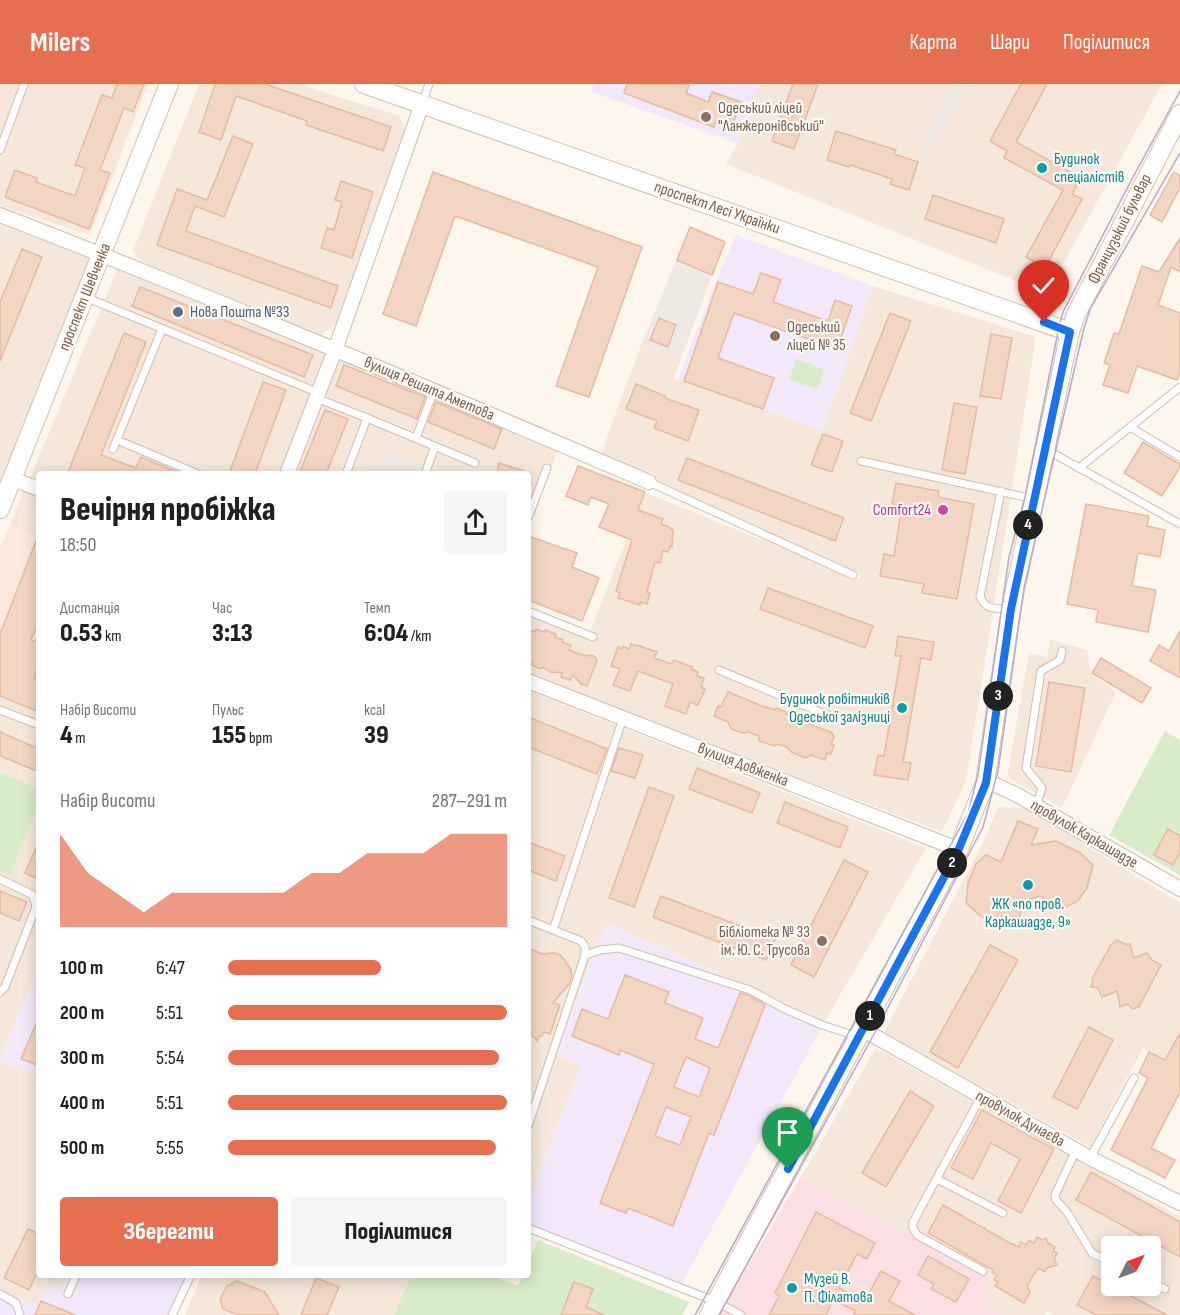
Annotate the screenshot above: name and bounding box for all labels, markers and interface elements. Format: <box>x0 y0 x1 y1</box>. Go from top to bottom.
text: Milers <box>30 26 90 59</box>
text: Карта <box>909 30 957 55</box>
text: Шари <box>990 30 1030 55</box>
text: Поділитися <box>1063 30 1150 55</box>
place label: Одеський ліцей "Ланжеронівський" <box>718 99 824 136</box>
marker: Одеський ліцей "Ланжеронівський" <box>699 110 713 124</box>
place label: Будинок спеціалістів <box>1054 150 1124 187</box>
marker: Будинок спеціалістів <box>1035 161 1049 175</box>
street label: Французький бульвар <box>1084 171 1156 287</box>
street label: проспект Лесі Українки <box>652 178 782 238</box>
street label: проспект Шевченка <box>55 240 115 354</box>
pin <box>1018 260 1069 322</box>
icon: check <box>1027 269 1060 302</box>
place label: Нова Пошта №33 <box>190 303 289 322</box>
marker: Нова Пошта №33 <box>171 305 185 319</box>
place label: Одеський ліцей № 35 <box>787 318 846 355</box>
marker: Одеський ліцей № 35 <box>768 329 782 343</box>
street label: вулиця Решата Аметова <box>361 353 497 425</box>
text: Вечірня пробіжка <box>60 490 276 530</box>
button: share <box>444 491 507 554</box>
place label: Comfort24 <box>873 501 931 520</box>
marker: Comfort24 <box>936 503 950 517</box>
pin: 4 <box>1013 510 1043 540</box>
text: 4 <box>1024 515 1032 534</box>
text: 18:50 <box>60 533 96 557</box>
text: Дистанція <box>60 599 120 618</box>
text: Час <box>212 599 232 618</box>
text: Темп <box>364 599 391 618</box>
text: 0.53 <box>60 618 103 649</box>
text: 3:13 <box>212 618 253 649</box>
text: 6:04 <box>364 618 408 649</box>
text: km <box>103 627 121 646</box>
text: /km <box>408 627 432 646</box>
pin: 3 <box>983 681 1013 711</box>
text: 3 <box>994 686 1002 705</box>
place label: Будинок робітників Одеської залізниці <box>780 690 890 727</box>
text: Набір висоти <box>60 701 136 720</box>
text: Пульс <box>212 701 244 720</box>
text: kcal <box>364 701 385 720</box>
marker: Будинок робітників Одеської залізниці <box>895 701 909 715</box>
text: 4 <box>60 720 73 751</box>
text: 155 <box>212 720 246 751</box>
text: 39 <box>364 720 389 751</box>
text: m <box>73 729 86 748</box>
text: bpm <box>246 729 273 748</box>
street label: вулиця Довженка <box>695 739 791 791</box>
text: Набір висоти <box>60 789 155 813</box>
text: 287–291 m <box>432 789 507 813</box>
street label: провулок Каркашадзе <box>1027 796 1141 872</box>
pin: 2 <box>937 848 967 878</box>
text: 2 <box>948 853 956 872</box>
marker: ЖК «по пров. Каркашадзе, 9» <box>1021 878 1035 892</box>
place label: ЖК «по пров. Каркашадзе, 9» <box>985 895 1071 932</box>
place label: Бібліотека № 33 ім. Ю. С. Трусова <box>719 923 810 960</box>
marker: Бібліотека № 33 ім. Ю. С. Трусова <box>815 934 829 948</box>
text: 100 m <box>60 956 103 980</box>
text: 6:47 <box>156 956 185 980</box>
text: 200 m <box>60 1001 104 1025</box>
text: 5:51 <box>156 1001 183 1025</box>
pin: 1 <box>855 1001 885 1031</box>
text: 1 <box>867 1006 873 1025</box>
text: 300 m <box>60 1046 104 1070</box>
text: 5:54 <box>156 1046 184 1070</box>
street label: провулок Дунаєва <box>972 1087 1068 1151</box>
text: 400 m <box>60 1091 105 1115</box>
text: 5:51 <box>156 1091 183 1115</box>
pin <box>762 1107 813 1169</box>
icon: arrive <box>771 1116 804 1149</box>
text: 500 m <box>60 1136 104 1160</box>
text: 5:55 <box>156 1136 184 1160</box>
button: Зберегти <box>60 1197 278 1266</box>
button: Поділитися <box>290 1197 507 1266</box>
north arrow <box>1101 1236 1161 1296</box>
map controls <box>1101 1236 1161 1296</box>
place label: Музей В. П. Філатова <box>804 1270 873 1307</box>
marker: Музей В. П. Філатова <box>785 1281 799 1295</box>

